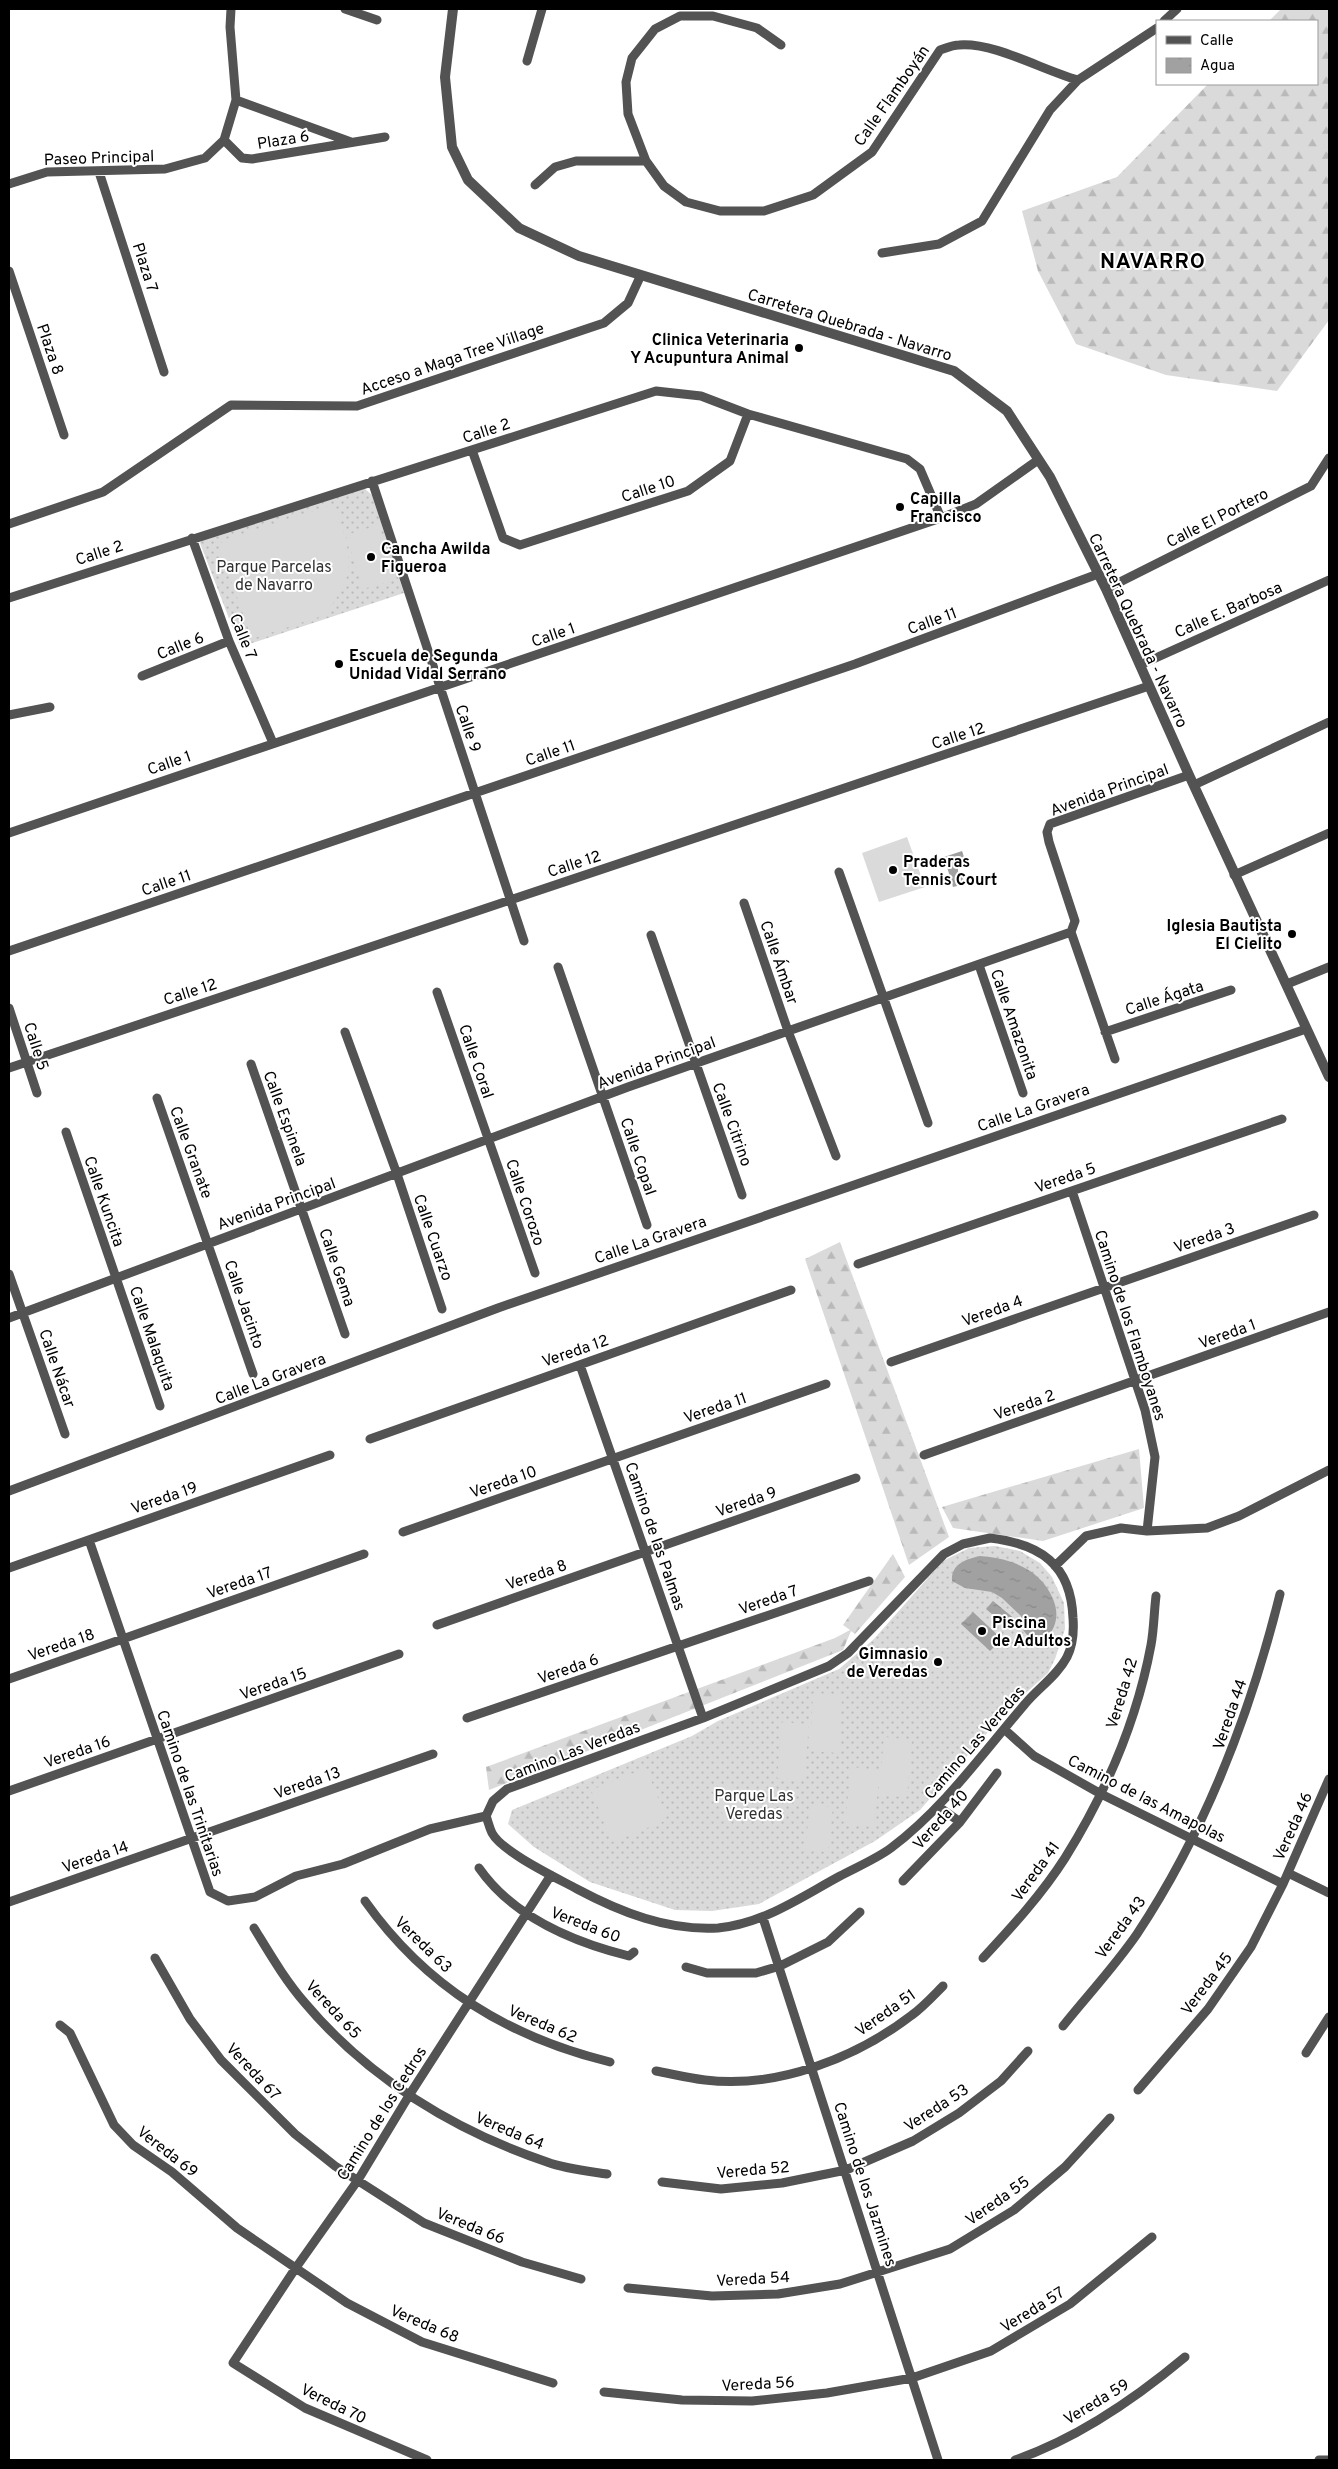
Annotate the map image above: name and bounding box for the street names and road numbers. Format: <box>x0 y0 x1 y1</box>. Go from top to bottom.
street label: Calle Flamboyán <box>850 42 935 151</box>
street label: Plaza 6 <box>256 127 311 155</box>
street label: Paseo Principal <box>43 147 155 171</box>
street label: Plaza 7 <box>127 240 161 295</box>
street label: Carretera Quebrada - Navarro <box>745 285 954 367</box>
street label: Acceso a Maga Tree Village <box>358 319 547 401</box>
street label: Plaza 8 <box>31 321 67 378</box>
street label: Calle 2 <box>460 415 513 449</box>
street label: Calle 10 <box>619 472 678 508</box>
street label: Calle El Portero <box>1164 484 1272 553</box>
street label: Carretera Quebrada - Navarro <box>1083 530 1191 732</box>
street label: Calle 2 <box>73 537 126 571</box>
street label: Calle E. Barbosa <box>1172 578 1286 643</box>
street label: Calle 11 <box>905 604 960 640</box>
street label: Calle 7 <box>224 611 260 662</box>
street label: Calle 1 <box>529 619 578 653</box>
street label: Calle 6 <box>154 628 207 665</box>
street label: Calle 9 <box>450 702 485 755</box>
street label: Calle 12 <box>929 719 988 755</box>
street label: Calle 11 <box>523 736 578 772</box>
street label: Calle 1 <box>145 747 194 781</box>
street label: Avenida Principal <box>1048 760 1172 822</box>
street label: Calle 12 <box>545 847 604 883</box>
street label: Calle 11 <box>139 866 194 902</box>
street label: Calle Ámbar <box>754 917 804 1007</box>
street label: Calle Amazonita <box>985 967 1041 1083</box>
street label: Calle 12 <box>161 975 220 1011</box>
street label: Calle Ágata <box>1122 975 1206 1021</box>
street label: Calle 5 <box>18 1020 52 1073</box>
street label: Calle Coral <box>453 1022 497 1101</box>
street label: Avenida Principal <box>595 1033 719 1095</box>
street label: Calle Espinela <box>258 1068 311 1169</box>
street label: Calle Citrino <box>707 1080 756 1169</box>
street label: Calle La Gravera <box>975 1080 1092 1137</box>
street label: Calle Granate <box>164 1104 216 1202</box>
street label: Calle Copal <box>615 1115 660 1198</box>
street label: Calle Kuncita <box>78 1154 128 1250</box>
street label: Calle Corozo <box>500 1157 548 1249</box>
street label: Vereda 5 <box>1032 1159 1099 1199</box>
street label: Avenida Principal <box>215 1174 339 1236</box>
street label: Calle Cuarzo <box>408 1192 456 1284</box>
street label: Calle La Gravera <box>592 1212 709 1269</box>
street label: Vereda 3 <box>1172 1219 1238 1259</box>
street label: Calle Gema <box>313 1226 359 1309</box>
street label: Camino de los Flamboyanes <box>1089 1228 1169 1424</box>
street label: Calle Jacinto <box>219 1258 268 1352</box>
street label: Calle Malaquita <box>124 1284 178 1394</box>
street label: Vereda 4 <box>959 1292 1026 1332</box>
street label: Vereda 1 <box>1196 1315 1259 1354</box>
street label: Calle Nácar <box>33 1327 79 1411</box>
street label: Vereda 12 <box>540 1331 612 1373</box>
street label: Calle La Gravera <box>212 1350 329 1410</box>
street label: Vereda 2 <box>991 1386 1058 1426</box>
street label: Vereda 11 <box>681 1389 750 1429</box>
street label: Camino de las Palmas <box>619 1460 689 1614</box>
street label: Vereda 10 <box>467 1462 540 1504</box>
street label: Vereda 19 <box>129 1478 201 1520</box>
street label: Vereda 9 <box>714 1483 780 1523</box>
street label: Vereda 8 <box>503 1556 570 1596</box>
street label: Vereda 17 <box>204 1563 275 1604</box>
street label: Vereda 7 <box>736 1581 801 1620</box>
street label: Vereda 18 <box>26 1625 98 1667</box>
street label: Vereda 6 <box>536 1650 602 1690</box>
street label: Vereda 42 <box>1103 1656 1143 1732</box>
street label: Vereda 15 <box>238 1664 310 1706</box>
street label: Vereda 44 <box>1209 1677 1252 1753</box>
street label: Camino Las Veredas <box>921 1682 1030 1804</box>
street label: Camino de las Trinitarias <box>151 1708 227 1880</box>
street label: Camino Las Veredas <box>502 1718 643 1788</box>
street label: Vereda 16 <box>42 1732 114 1774</box>
street label: Camino de las Amapolas <box>1064 1751 1228 1848</box>
street label: Vereda 13 <box>272 1763 344 1805</box>
street label: Vereda 40 <box>909 1786 974 1854</box>
street label: Vereda 46 <box>1270 1789 1318 1864</box>
street label: Vereda 14 <box>60 1837 132 1879</box>
street label: Vereda 41 <box>1008 1838 1065 1906</box>
street label: Vereda 43 <box>1092 1893 1151 1964</box>
street label: Vereda 60 <box>547 1903 623 1948</box>
street label: Vereda 63 <box>389 1913 456 1978</box>
street label: Vereda 45 <box>1178 1949 1238 2020</box>
street label: Vereda 65 <box>300 1977 365 2044</box>
street label: Vereda 51 <box>852 1986 920 2042</box>
street label: Vereda 62 <box>505 2001 580 2048</box>
street label: Vereda 67 <box>221 2040 284 2105</box>
street label: Camino de los Cedros <box>333 2043 432 2185</box>
street label: Vereda 53 <box>901 2080 973 2137</box>
street label: Camino de los Jazmines <box>828 2100 900 2270</box>
street label: Vereda 64 <box>472 2108 547 2155</box>
street label: Vereda 69 <box>132 2122 201 2183</box>
street label: Vereda 52 <box>716 2158 791 2184</box>
street label: Vereda 55 <box>962 2172 1034 2231</box>
street label: Vereda 66 <box>433 2204 508 2250</box>
street label: Vereda 54 <box>716 2268 791 2292</box>
street label: Vereda 57 <box>997 2283 1069 2338</box>
street label: Vereda 68 <box>387 2301 462 2348</box>
street label: Vereda 56 <box>721 2373 795 2397</box>
street label: Vereda 59 <box>1061 2375 1133 2430</box>
street label: Vereda 70 <box>297 2380 369 2429</box>

